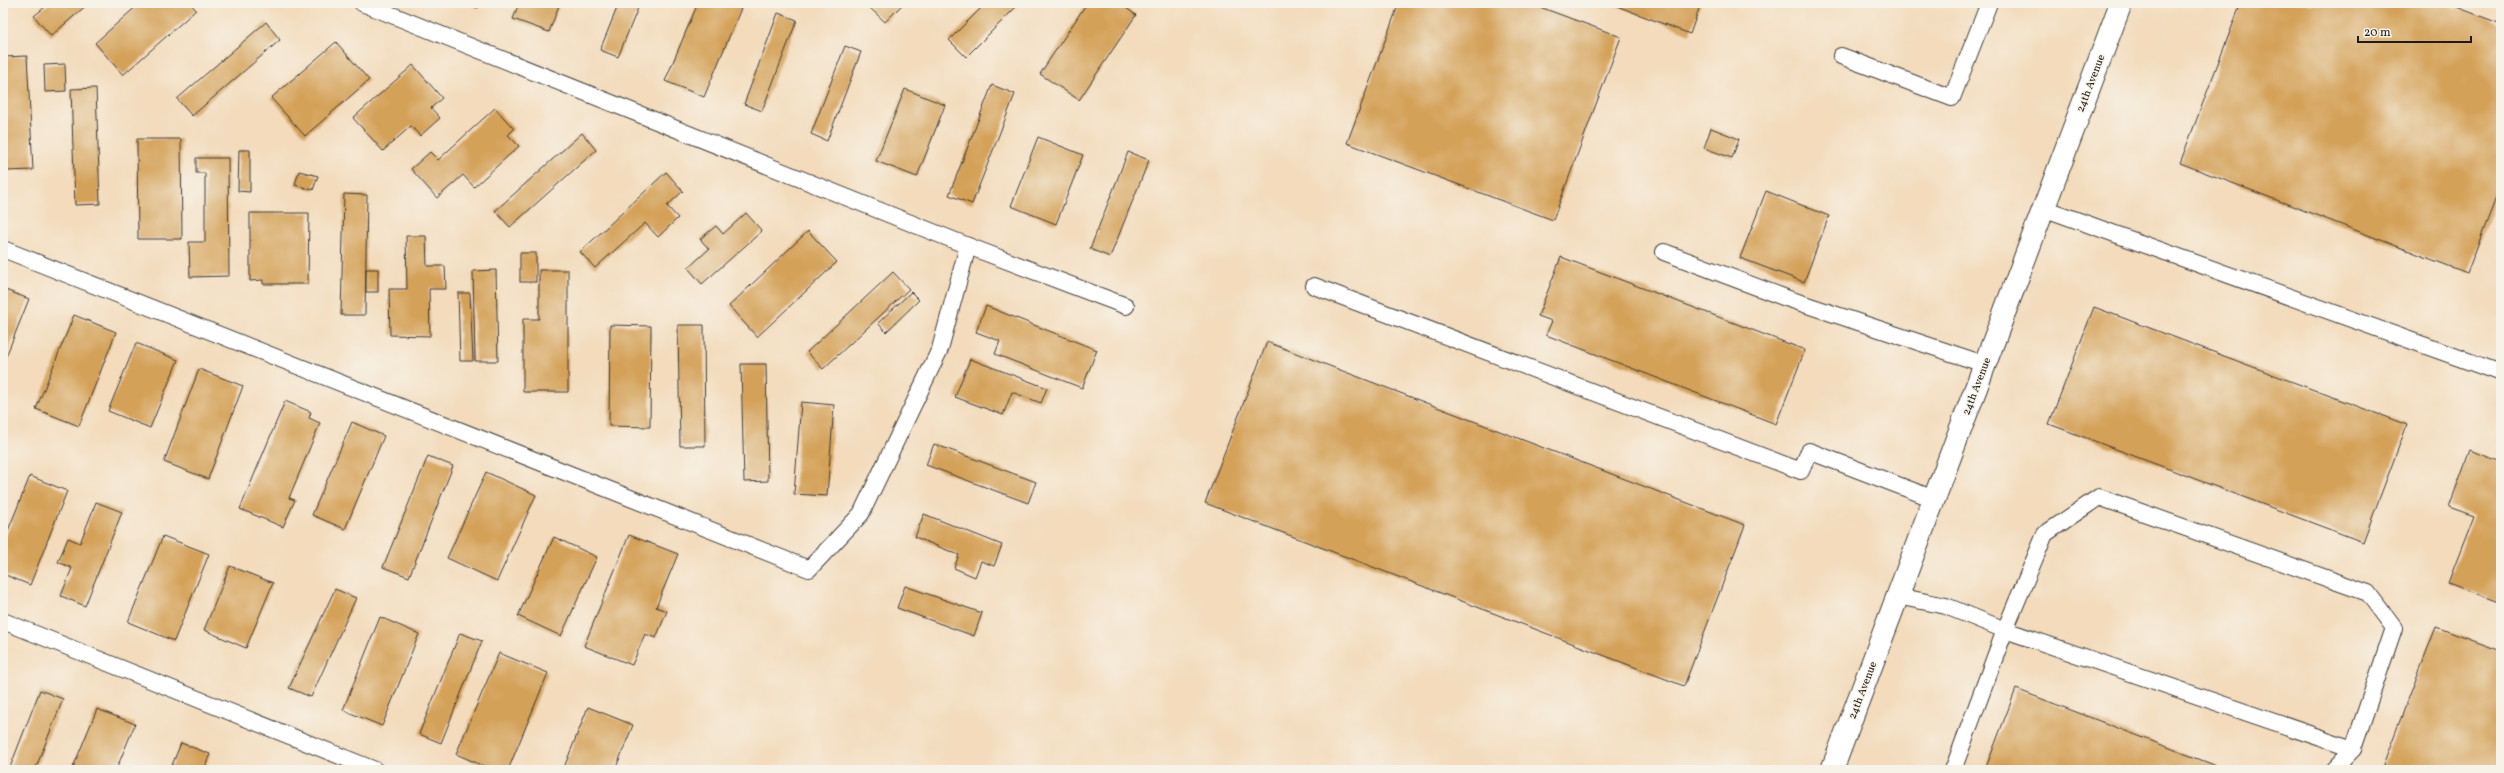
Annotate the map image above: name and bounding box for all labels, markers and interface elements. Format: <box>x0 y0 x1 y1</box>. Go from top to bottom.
scale bar <box>2358 18 2471 44</box>
text: 20 m <box>2364 25 2391 41</box>
street label: 24th Avenue <box>2074 52 2109 115</box>
street label: 24th Avenue <box>1960 355 1995 418</box>
street label: 24th Avenue <box>1846 659 1881 722</box>

